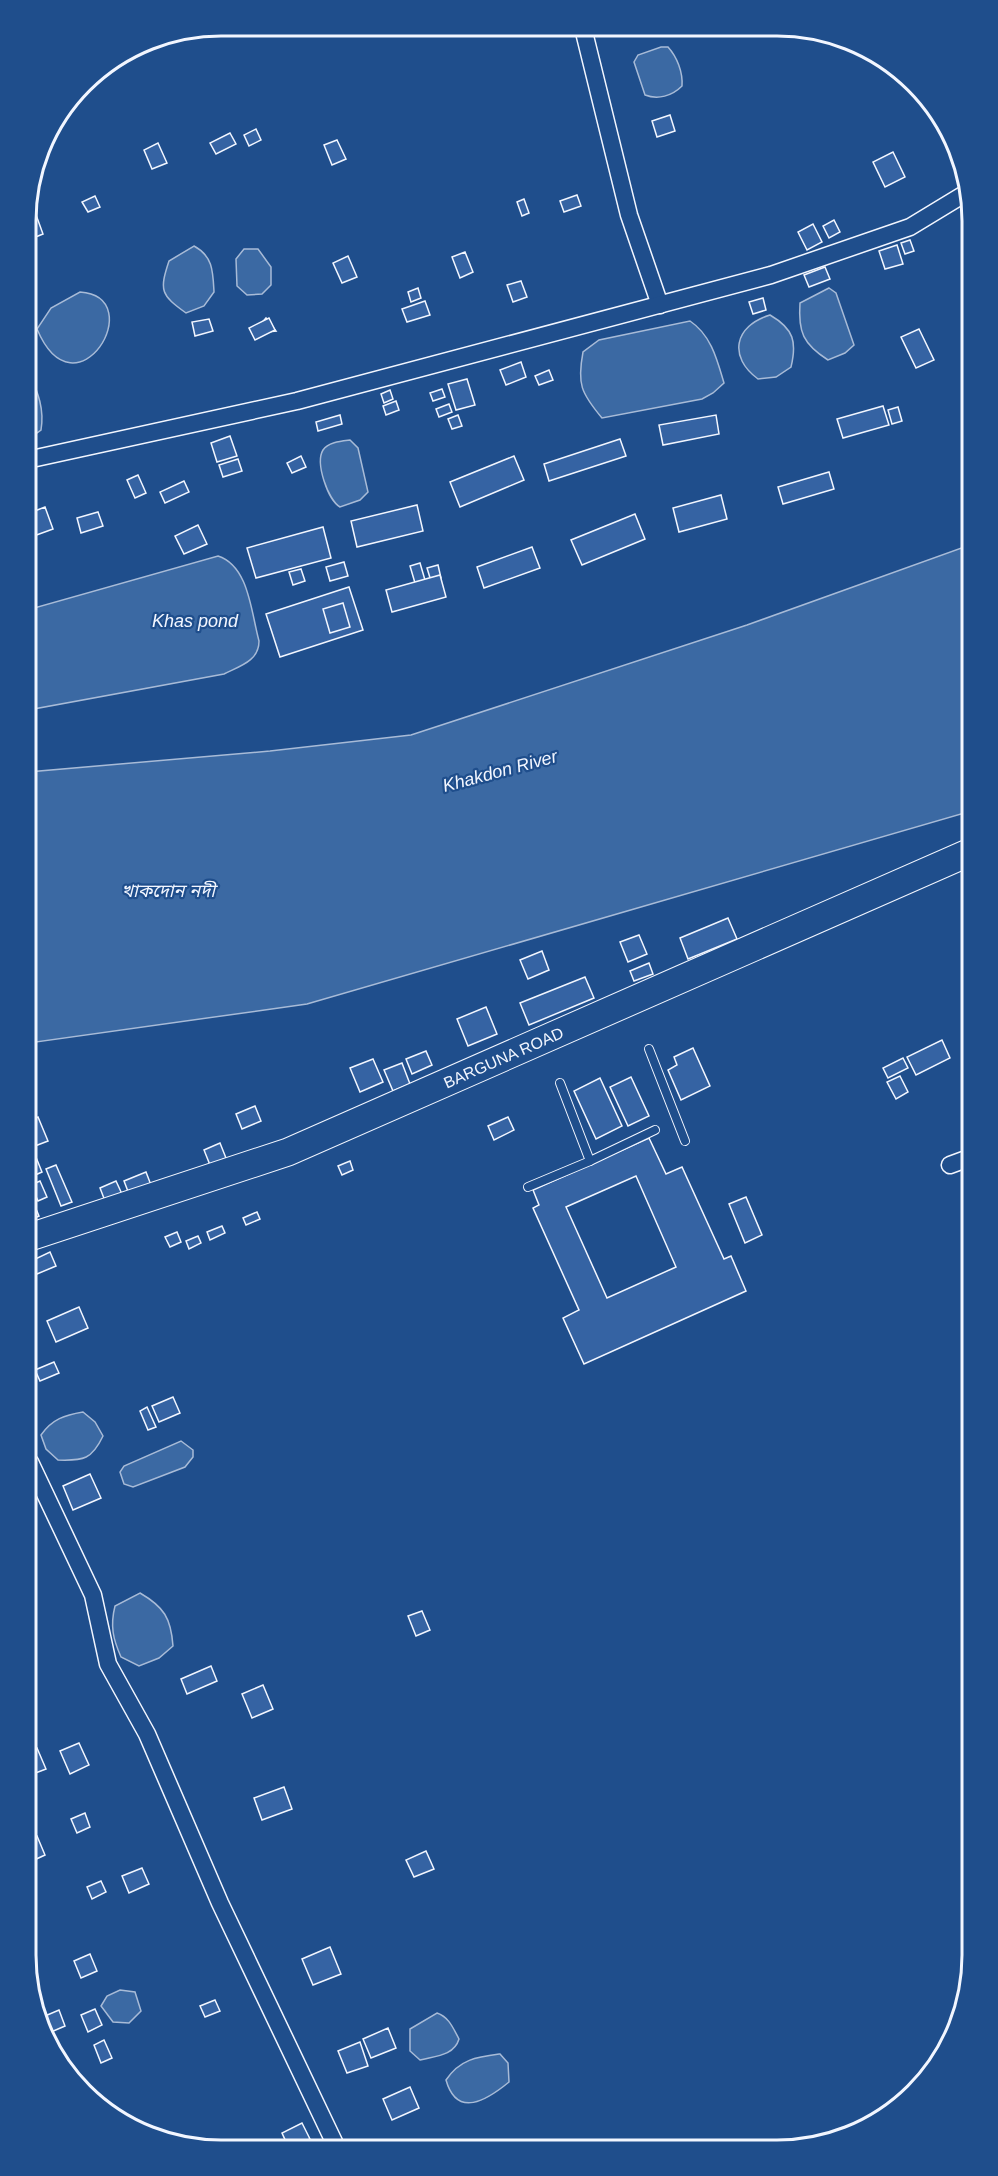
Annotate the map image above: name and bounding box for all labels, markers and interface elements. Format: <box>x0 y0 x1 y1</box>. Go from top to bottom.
water label: Khas pond <box>152 611 239 631</box>
water label: Khakdon River <box>440 746 561 796</box>
water label: খাকদোন নদী <box>121 880 218 901</box>
street label: BARGUNA ROAD <box>441 1024 566 1091</box>

